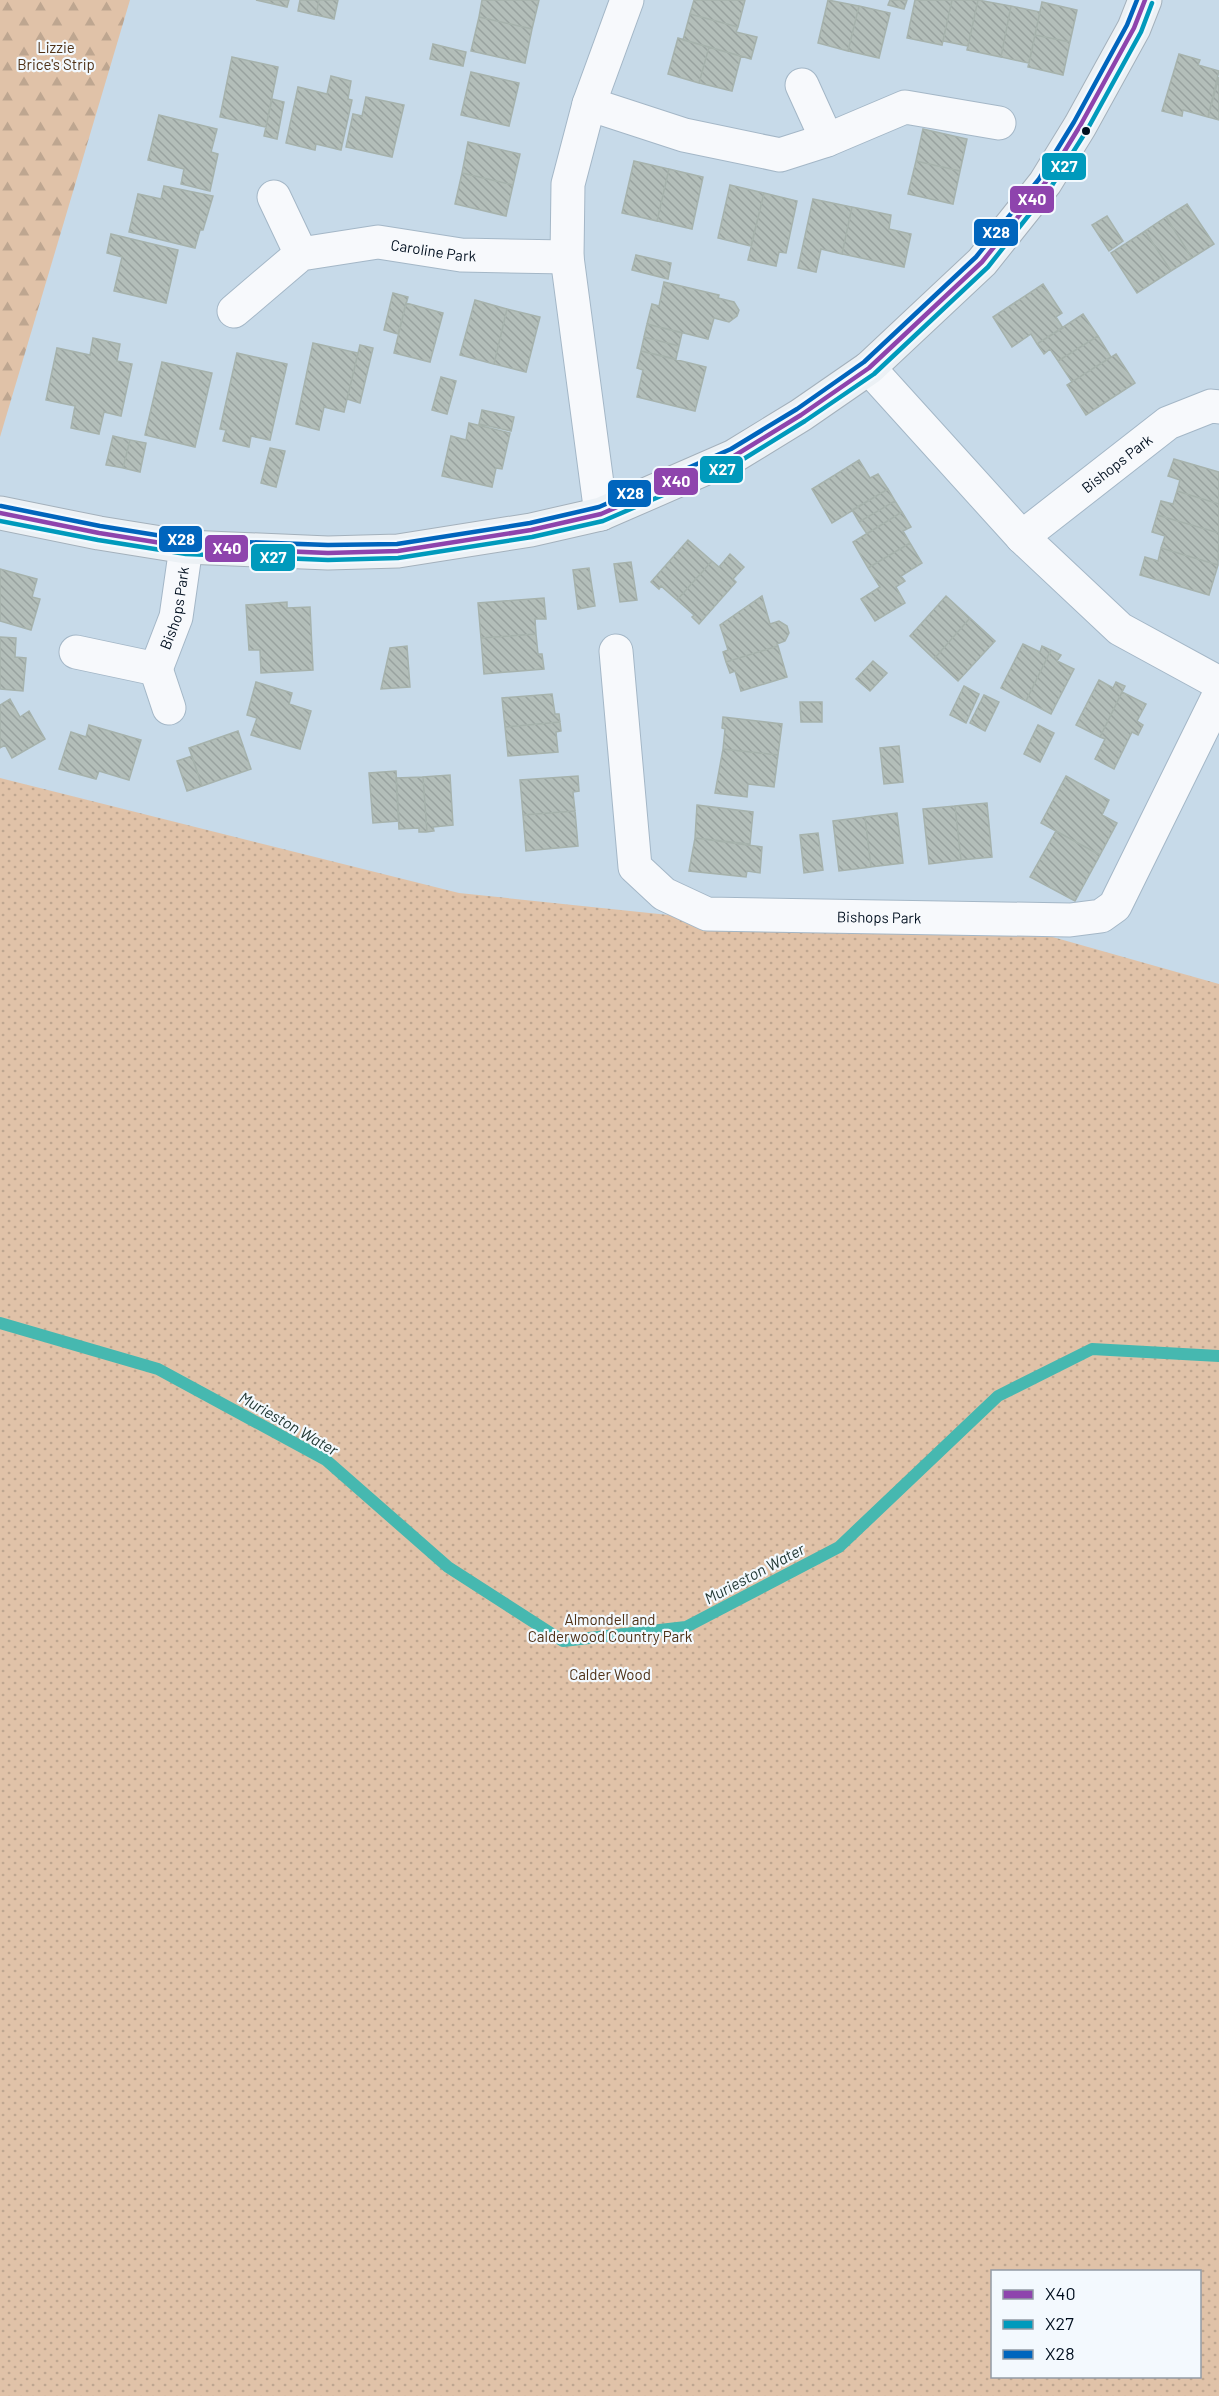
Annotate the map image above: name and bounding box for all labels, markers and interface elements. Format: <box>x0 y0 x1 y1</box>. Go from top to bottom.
park label: Lizzie Brice's Strip <box>17 38 95 73</box>
unlabelled marker <box>1080 125 1092 137</box>
line badge: X27 <box>1041 152 1087 181</box>
text: X27 <box>1051 156 1078 175</box>
line badge: X40 <box>1009 185 1055 214</box>
text: X40 <box>1018 189 1046 208</box>
line badge: X28 <box>973 218 1019 247</box>
text: X28 <box>982 222 1010 241</box>
street label: Caroline Park <box>390 235 477 264</box>
street label: Bishops Park <box>1078 430 1156 496</box>
line badge: X27 <box>699 455 744 484</box>
text: X27 <box>709 459 736 478</box>
line badge: X40 <box>653 467 699 496</box>
text: X40 <box>662 471 690 490</box>
line badge: X28 <box>607 479 652 508</box>
text: X28 <box>616 483 644 502</box>
line badge: X28 <box>158 525 203 553</box>
text: X28 <box>167 529 195 548</box>
line badge: X40 <box>204 534 249 563</box>
text: X40 <box>213 538 241 557</box>
line badge: X27 <box>250 543 296 572</box>
text: X27 <box>260 547 287 566</box>
street label: Bishops Park <box>155 565 192 652</box>
street label: Bishops Park <box>837 907 922 927</box>
water label: Murieston Water <box>236 1387 343 1460</box>
water label: Murieston Water <box>701 1538 809 1607</box>
park label: Almondell and Calderwood Country Park <box>528 1610 693 1645</box>
park label: Calder Wood <box>569 1665 651 1683</box>
legend <box>991 2270 1201 2378</box>
text: X40 <box>1045 2282 1076 2304</box>
text: X27 <box>1045 2312 1074 2334</box>
text: X28 <box>1045 2342 1075 2364</box>

